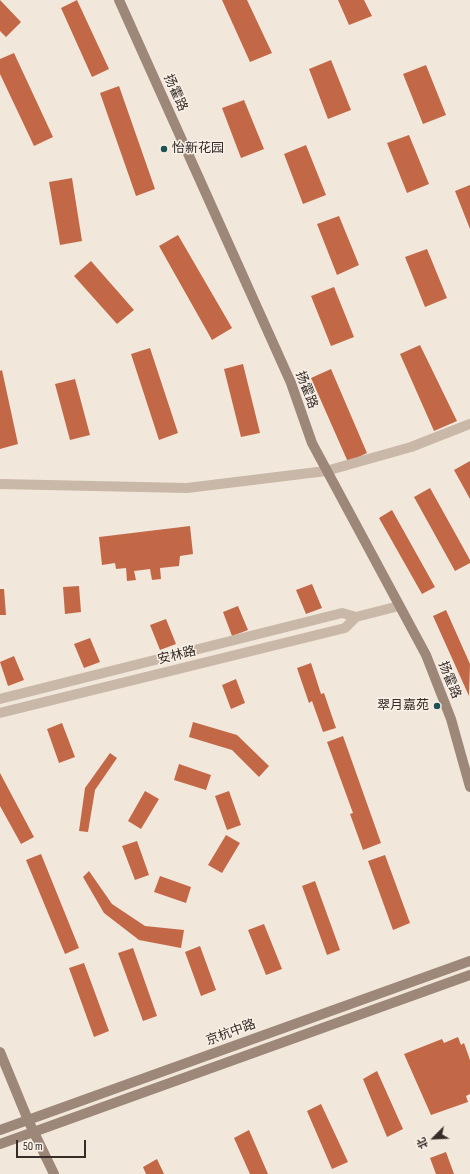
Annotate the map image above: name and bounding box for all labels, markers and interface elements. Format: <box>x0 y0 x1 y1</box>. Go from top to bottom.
street label: 扬霍路 <box>160 72 190 114</box>
place label: 怡新花园 <box>172 141 224 157</box>
marker: 怡新花园 <box>159 144 169 154</box>
street label: 扬霍路 <box>292 369 320 411</box>
street label: 安林路 <box>156 644 198 668</box>
street label: 扬霍路 <box>434 659 464 701</box>
place label: 翠月嘉苑 <box>377 698 429 714</box>
marker: 翠月嘉苑 <box>432 701 442 711</box>
street label: 京杭中路 <box>204 1017 258 1049</box>
north arrow <box>414 1118 454 1158</box>
scale bar <box>18 1132 88 1158</box>
text: 北 <box>414 1135 431 1151</box>
text: 50 m <box>23 1139 43 1154</box>

